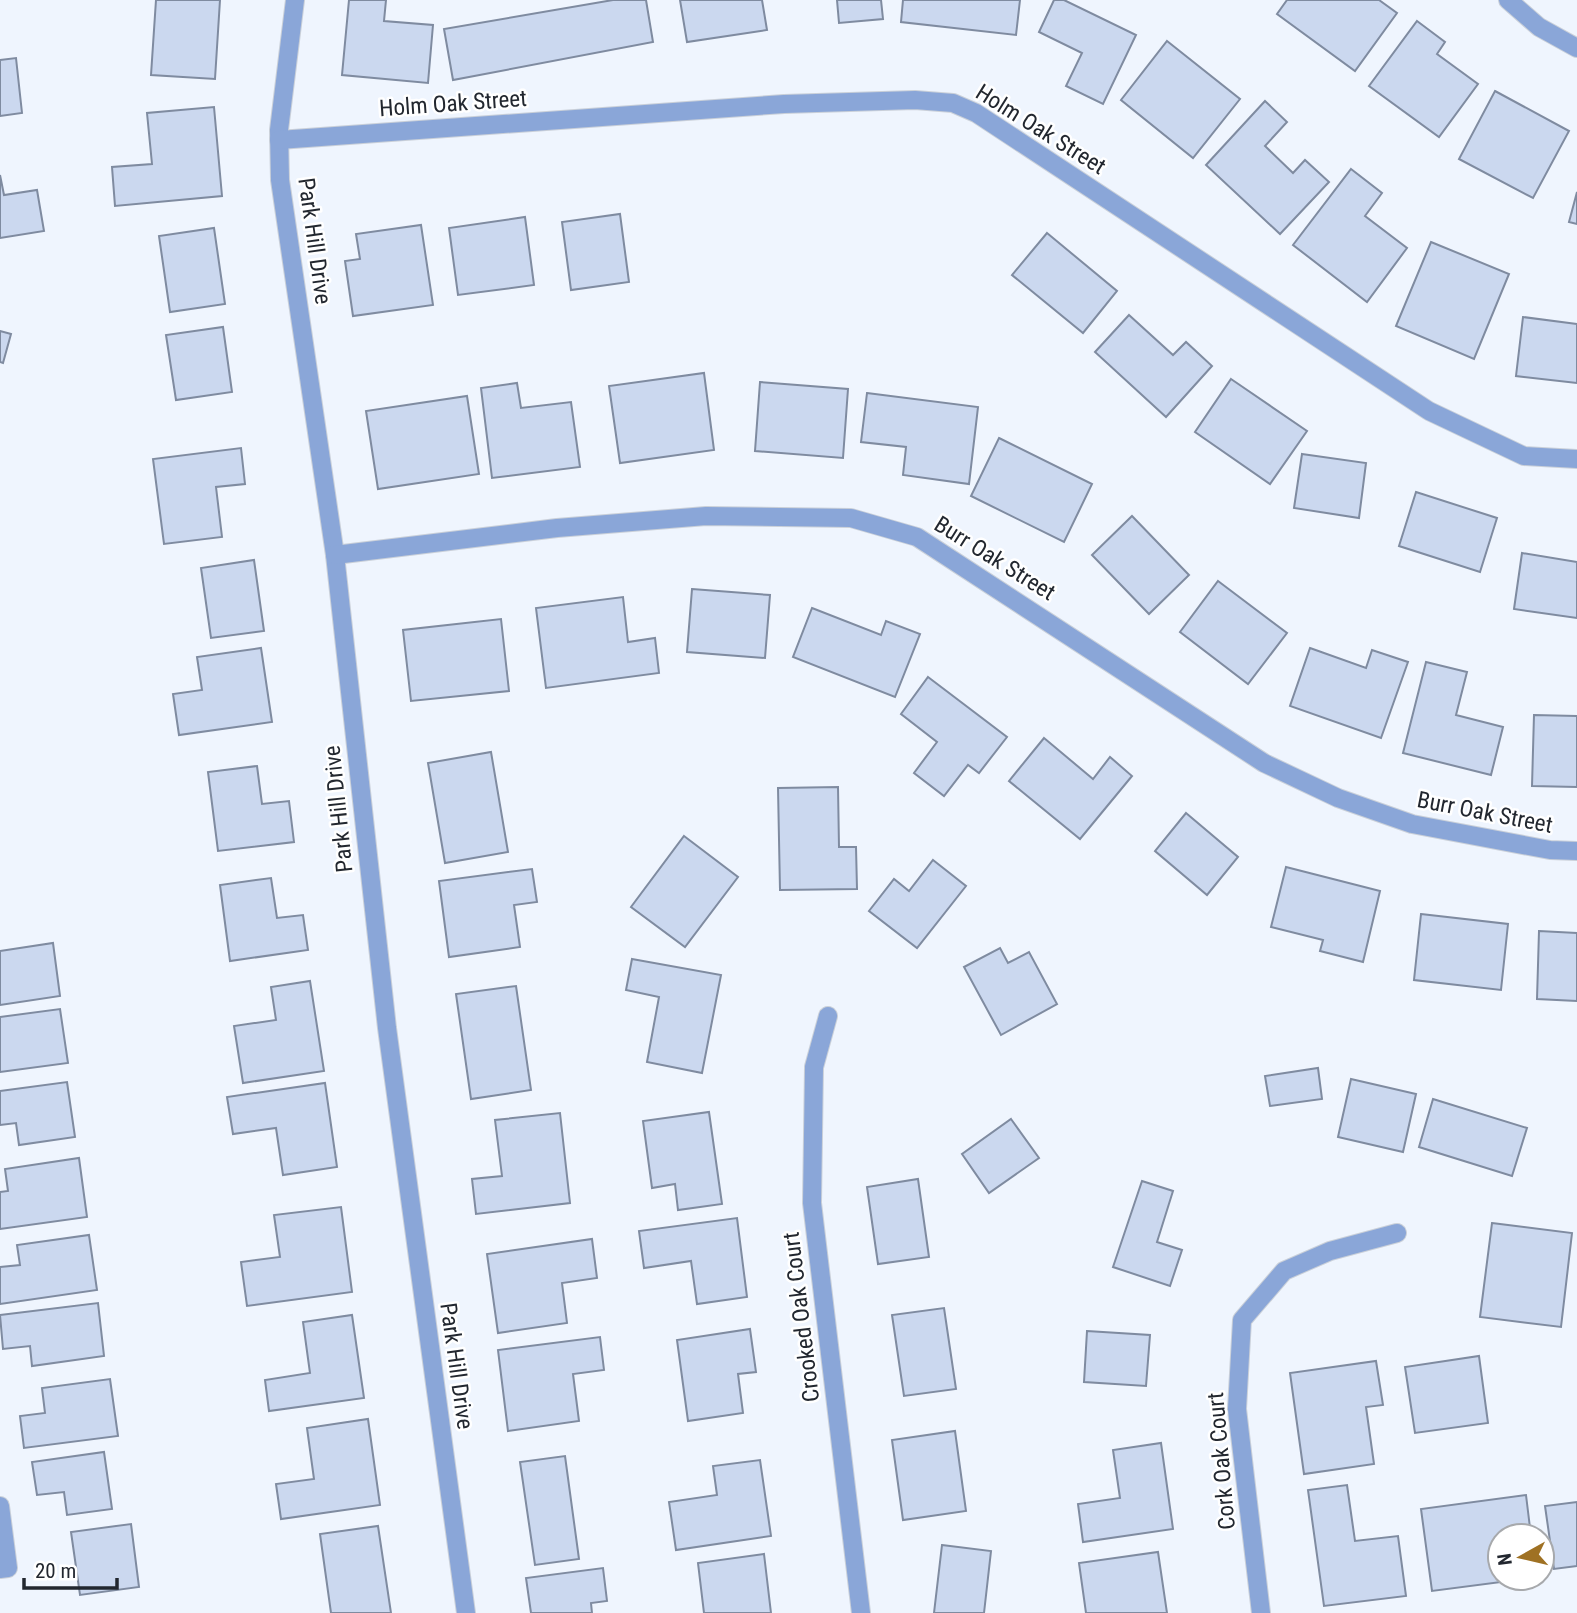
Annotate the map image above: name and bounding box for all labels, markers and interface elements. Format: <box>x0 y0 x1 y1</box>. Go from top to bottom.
street label: Holm Oak Street <box>971 79 1111 180</box>
street label: Holm Oak Street <box>378 85 528 122</box>
street label: Park Hill Drive <box>292 176 337 306</box>
street label: Burr Oak Street <box>929 511 1060 606</box>
street label: Park Hill Drive <box>318 744 359 874</box>
street label: Burr Oak Street <box>1415 786 1555 839</box>
street label: Crooked Oak Court <box>778 1230 825 1403</box>
street label: Park Hill Drive <box>434 1301 479 1431</box>
street label: Cork Oak Court <box>1202 1391 1241 1531</box>
north arrow <box>1486 1522 1556 1592</box>
scale bar <box>24 1546 117 1590</box>
text: N <box>1492 1552 1517 1567</box>
text: 20 m <box>35 1559 76 1583</box>

